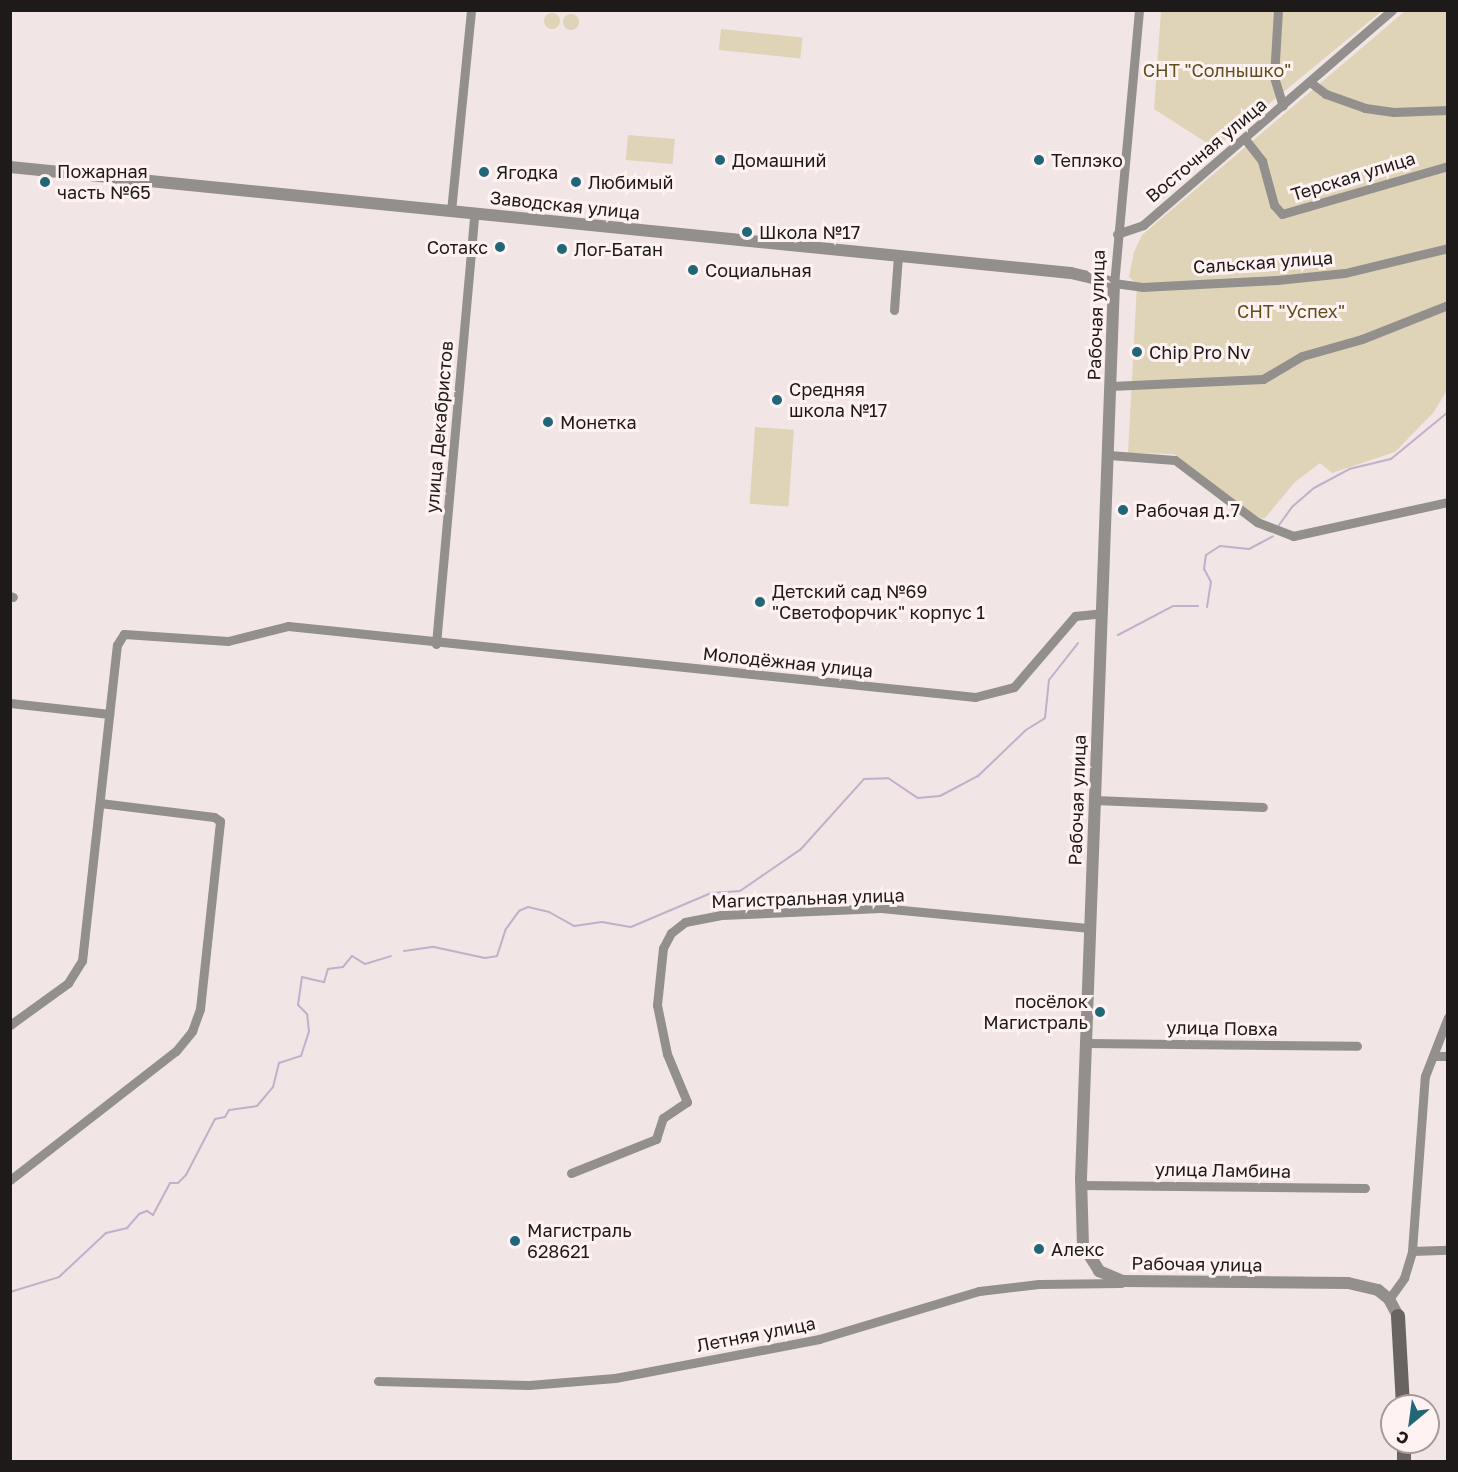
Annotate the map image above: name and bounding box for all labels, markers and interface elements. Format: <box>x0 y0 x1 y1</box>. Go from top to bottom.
park label: СНТ "Солнышко" <box>1143 59 1291 81</box>
street label: Восточная улица <box>1141 93 1271 207</box>
street label: Терская улица <box>1288 147 1418 205</box>
place label: Домашний <box>732 149 826 171</box>
place label: Теплэко <box>1051 149 1123 171</box>
marker: Домашний <box>713 153 727 167</box>
marker: Теплэко <box>1032 153 1046 167</box>
place label: Пожарная часть №65 <box>57 161 151 204</box>
place label: Ягодка <box>496 161 558 183</box>
marker: Ягодка <box>477 165 491 179</box>
place label: Любимый <box>588 171 674 193</box>
marker: Пожарная часть №65 <box>38 175 52 189</box>
marker: Любимый <box>569 175 583 189</box>
street label: Заводская улица <box>489 186 641 224</box>
place label: Школа №17 <box>759 221 860 243</box>
marker: Школа №17 <box>740 225 754 239</box>
place label: Сотакс <box>427 236 488 258</box>
place label: Лог-Батан <box>574 238 663 260</box>
marker: Сотакс <box>493 240 507 254</box>
marker: Лог-Батан <box>555 242 569 256</box>
street label: Сальская улица <box>1192 246 1334 278</box>
street label: Рабочая улица <box>1083 249 1109 381</box>
place label: Социальная <box>705 259 812 281</box>
marker: Социальная <box>686 263 700 277</box>
park label: СНТ "Успех" <box>1237 300 1345 322</box>
street label: улица Декабристов <box>421 340 457 514</box>
place label: Chip Pro Nv <box>1149 341 1250 363</box>
marker: Chip Pro Nv <box>1130 345 1144 359</box>
place label: Средняя школа №17 <box>789 379 887 422</box>
marker: Средняя школа №17 <box>770 393 784 407</box>
place label: Монетка <box>560 411 637 433</box>
marker: Монетка <box>541 415 555 429</box>
place label: Рабочая д.7 <box>1135 499 1240 521</box>
marker: Рабочая д.7 <box>1116 503 1130 517</box>
place label: Детский сад №69 "Светофорчик" корпус 1 <box>772 581 985 624</box>
marker: Детский сад №69 "Светофорчик" корпус 1 <box>753 595 767 609</box>
street label: Молодёжная улица <box>702 642 874 682</box>
street label: Рабочая улица <box>1064 734 1090 866</box>
street label: Магистральная улица <box>711 884 905 912</box>
place label: посёлок Магистраль <box>983 991 1088 1034</box>
marker: посёлок Магистраль <box>1093 1005 1107 1019</box>
street label: улица Повха <box>1166 1016 1278 1040</box>
street label: улица Ламбина <box>1155 1158 1291 1182</box>
place label: Магистраль 628621 <box>527 1220 632 1262</box>
marker: Магистраль 628621 <box>508 1234 522 1248</box>
place label: Алекс <box>1051 1238 1104 1260</box>
marker: Алекс <box>1032 1242 1046 1256</box>
street label: Рабочая улица <box>1131 1252 1263 1276</box>
street label: Летняя улица <box>695 1312 817 1356</box>
north arrow <box>1380 1394 1440 1454</box>
text: С <box>1392 1426 1412 1449</box>

